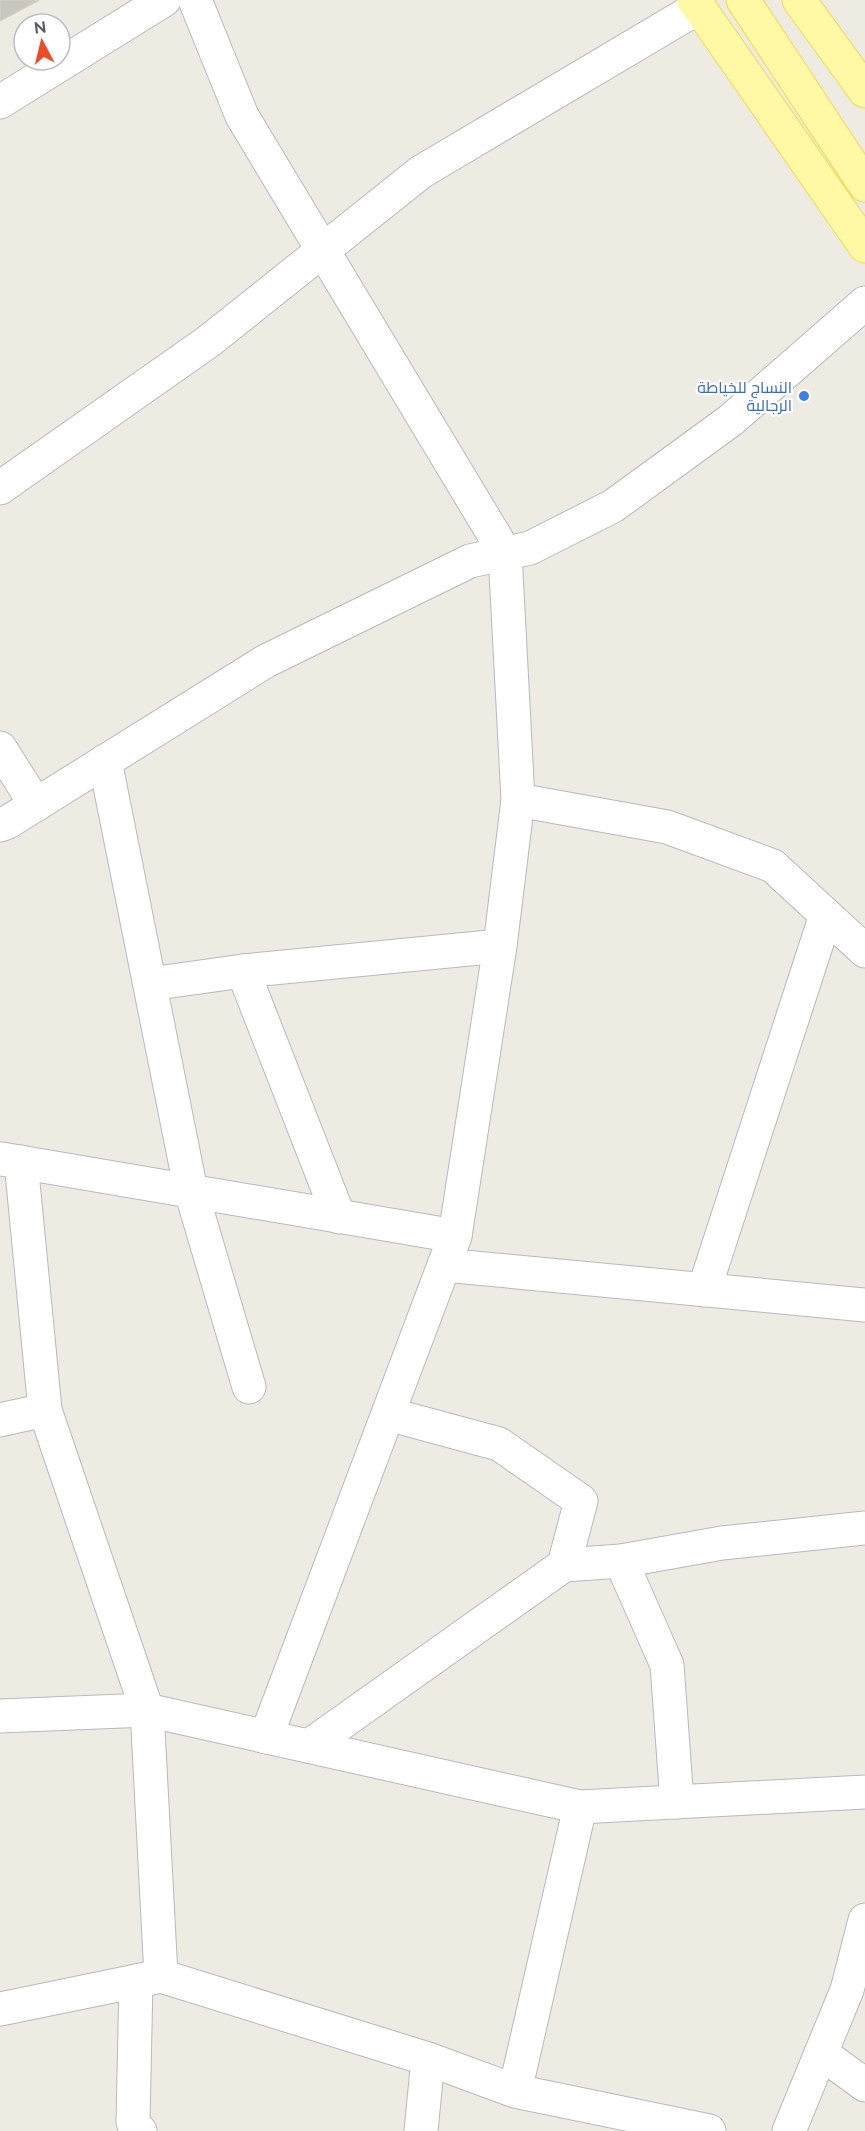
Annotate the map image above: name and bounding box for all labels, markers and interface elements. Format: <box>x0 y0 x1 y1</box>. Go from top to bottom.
north arrow <box>12 12 72 72</box>
text: N <box>33 17 47 38</box>
place label: النساج للخياطة الرجالية <box>697 378 792 415</box>
marker: النساج للخياطة الرجالية <box>797 389 811 403</box>

